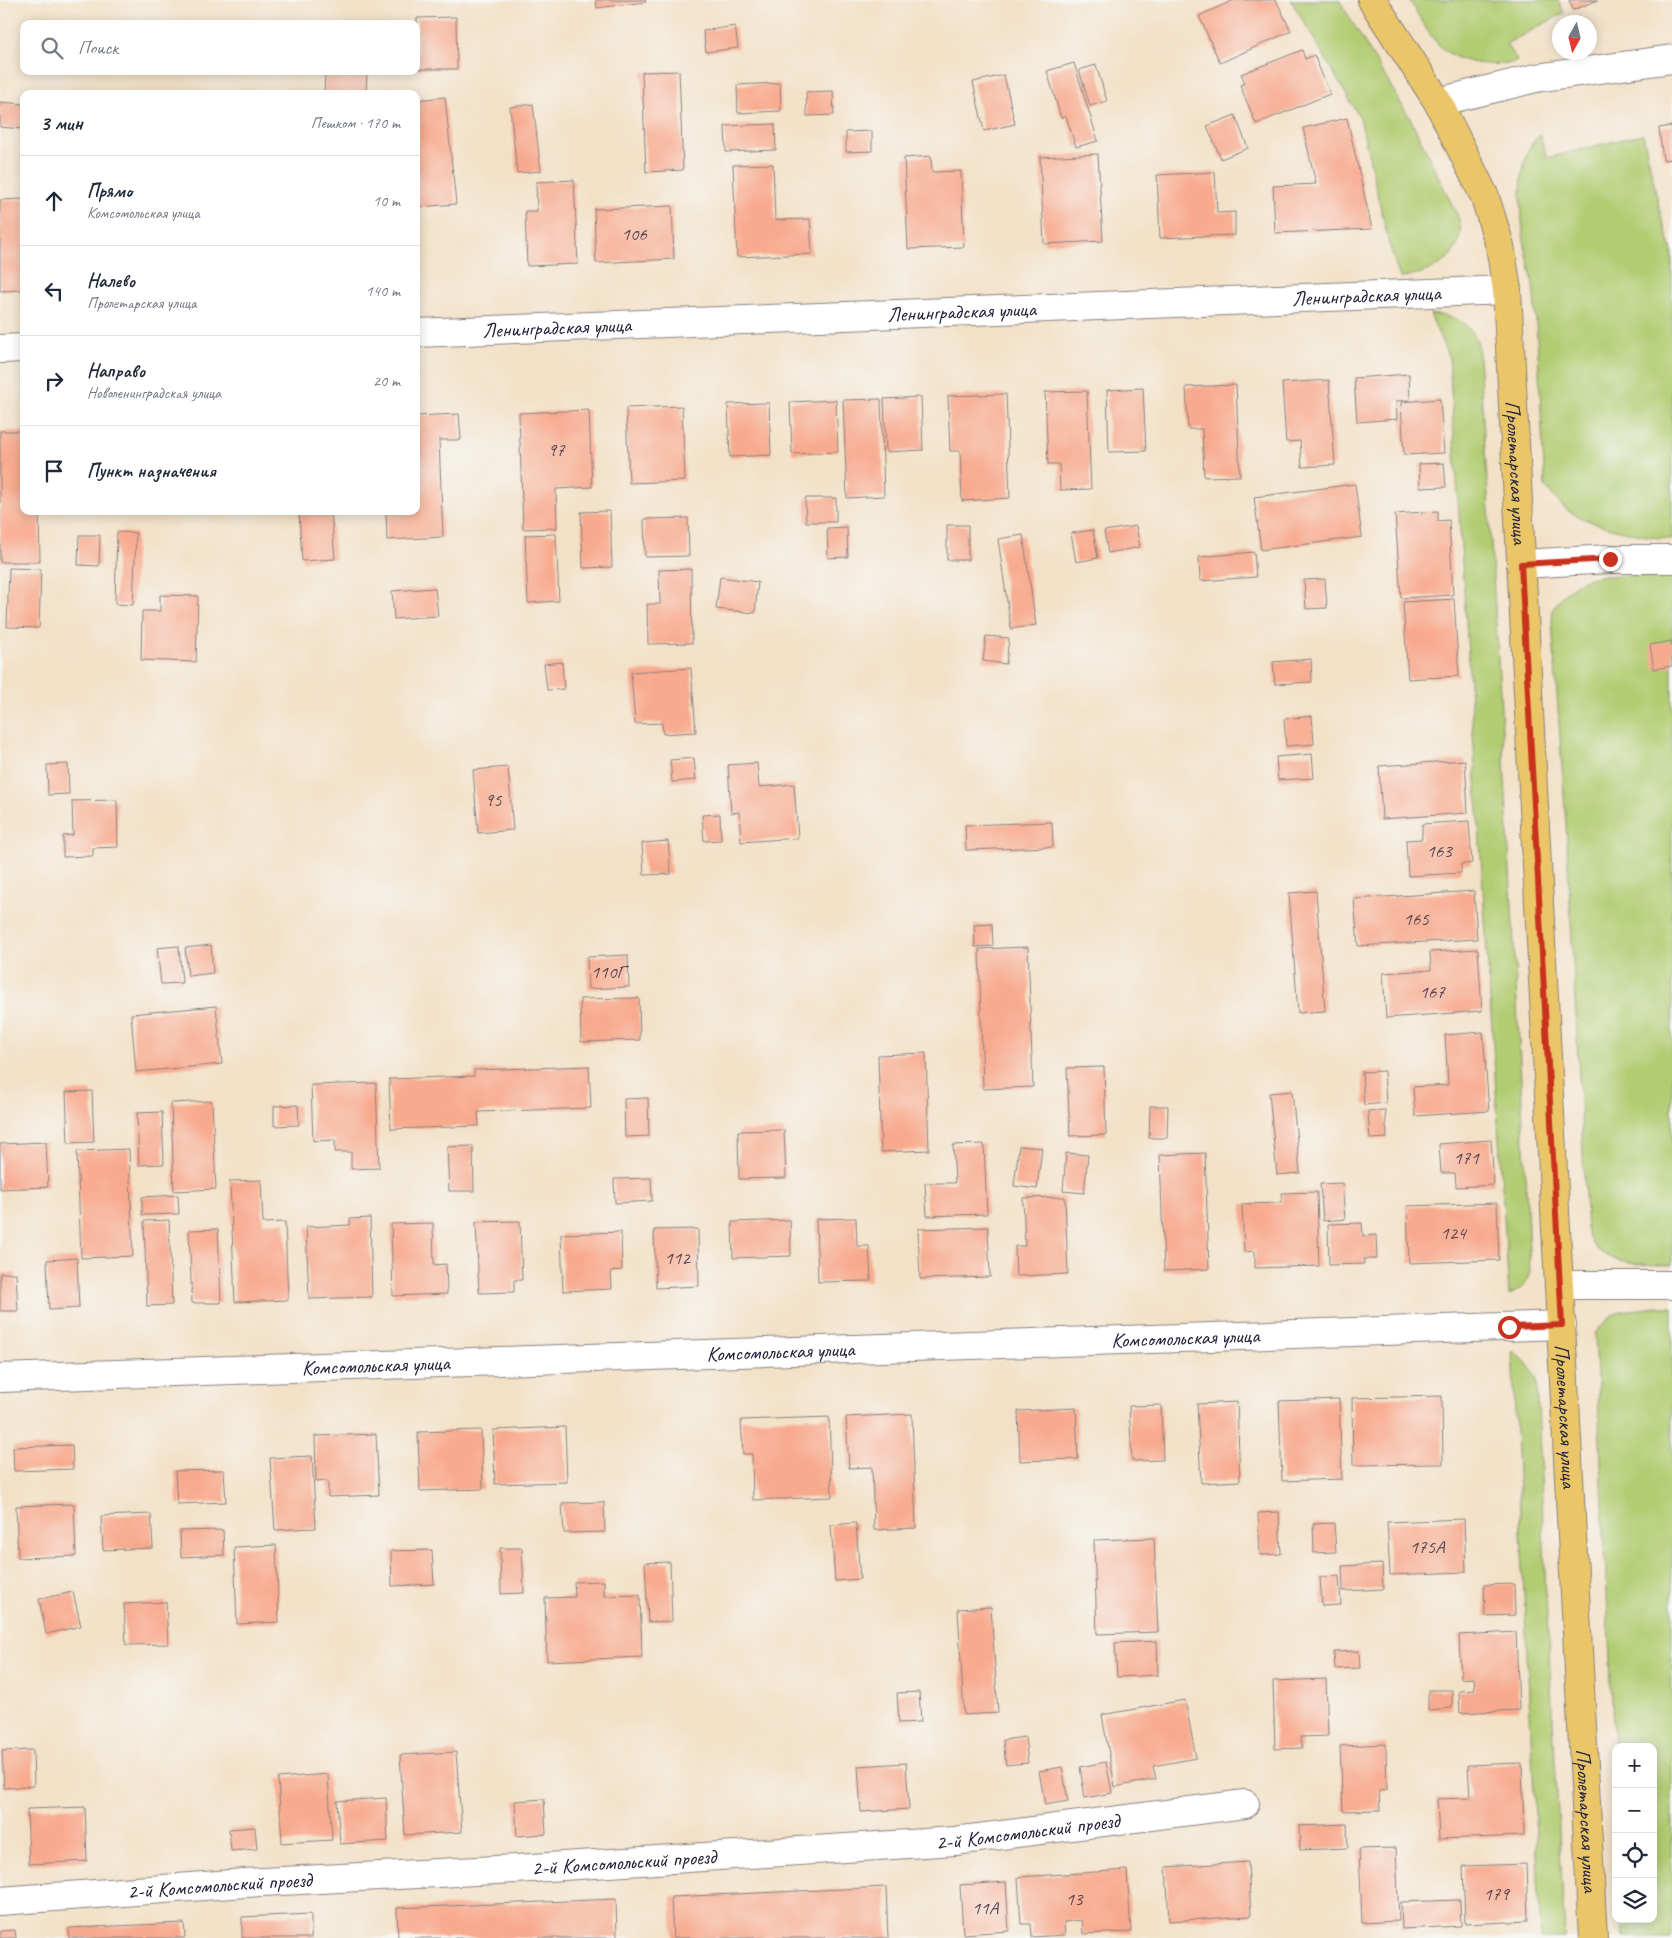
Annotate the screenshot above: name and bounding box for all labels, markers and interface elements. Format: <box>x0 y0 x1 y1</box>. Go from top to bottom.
north arrow <box>1552 15 1597 60</box>
search box <box>20 20 420 75</box>
icon: search <box>38 34 66 62</box>
text: Поиск <box>78 36 118 60</box>
text: 3 мин <box>40 110 83 136</box>
text: Пешком · 170 m <box>311 113 400 133</box>
text: Прямо <box>87 179 132 203</box>
icon: ahead <box>40 187 68 215</box>
text: 10 m <box>373 191 400 211</box>
text: Комсомольская улица <box>87 203 200 223</box>
house number: 106 <box>621 222 648 246</box>
text: Налево <box>87 269 135 293</box>
icon: left <box>40 277 68 305</box>
street label: Ленинградская улица <box>1291 280 1443 311</box>
text: 140 m <box>366 281 400 301</box>
text: Пролетарская улица <box>87 293 196 313</box>
street label: Ленинградская улица <box>887 296 1038 327</box>
street label: Ленинградская улица <box>482 311 633 343</box>
text: Направо <box>87 359 145 383</box>
icon: right <box>40 367 68 395</box>
text: 20 m <box>373 371 400 391</box>
text: Новоленинградская улица <box>87 383 221 403</box>
street label: Пролетарская улица <box>1500 400 1533 547</box>
house number: 97 <box>547 438 566 462</box>
icon: arrive <box>40 457 68 485</box>
text: Пункт назначения <box>87 459 216 483</box>
route end <box>1599 548 1622 571</box>
house number: 95 <box>484 788 503 812</box>
house number: 163 <box>1426 839 1453 863</box>
house number: 165 <box>1403 907 1430 931</box>
house number: 110Г <box>591 960 629 984</box>
house number: 167 <box>1419 980 1446 1004</box>
house number: 171 <box>1453 1146 1480 1170</box>
house number: 124 <box>1440 1221 1468 1245</box>
house number: 112 <box>664 1246 691 1270</box>
route start <box>1498 1316 1521 1339</box>
street label: Комсомольская улица <box>1111 1322 1261 1353</box>
street label: Комсомольская улица <box>706 1336 857 1367</box>
street label: Пролетарская улица <box>1549 1344 1583 1490</box>
street label: Комсомольская улица <box>301 1350 452 1381</box>
house number: 175А <box>1409 1535 1446 1559</box>
map controls <box>1612 1743 1657 1923</box>
button: + <box>1612 1743 1657 1788</box>
street label: Пролетарская улица <box>1570 1748 1604 1895</box>
button: − <box>1612 1788 1657 1833</box>
street label: 2-й Комсомольский проезд <box>935 1807 1123 1855</box>
button: locate <box>1612 1833 1657 1878</box>
street label: 2-й Комсомольский проезд <box>531 1843 719 1881</box>
street label: 2-й Комсомольский проезд <box>126 1866 315 1905</box>
button: layers <box>1612 1878 1657 1923</box>
house number: 179 <box>1483 1882 1510 1906</box>
house number: 13 <box>1065 1887 1084 1911</box>
house number: 11А <box>972 1896 1000 1920</box>

